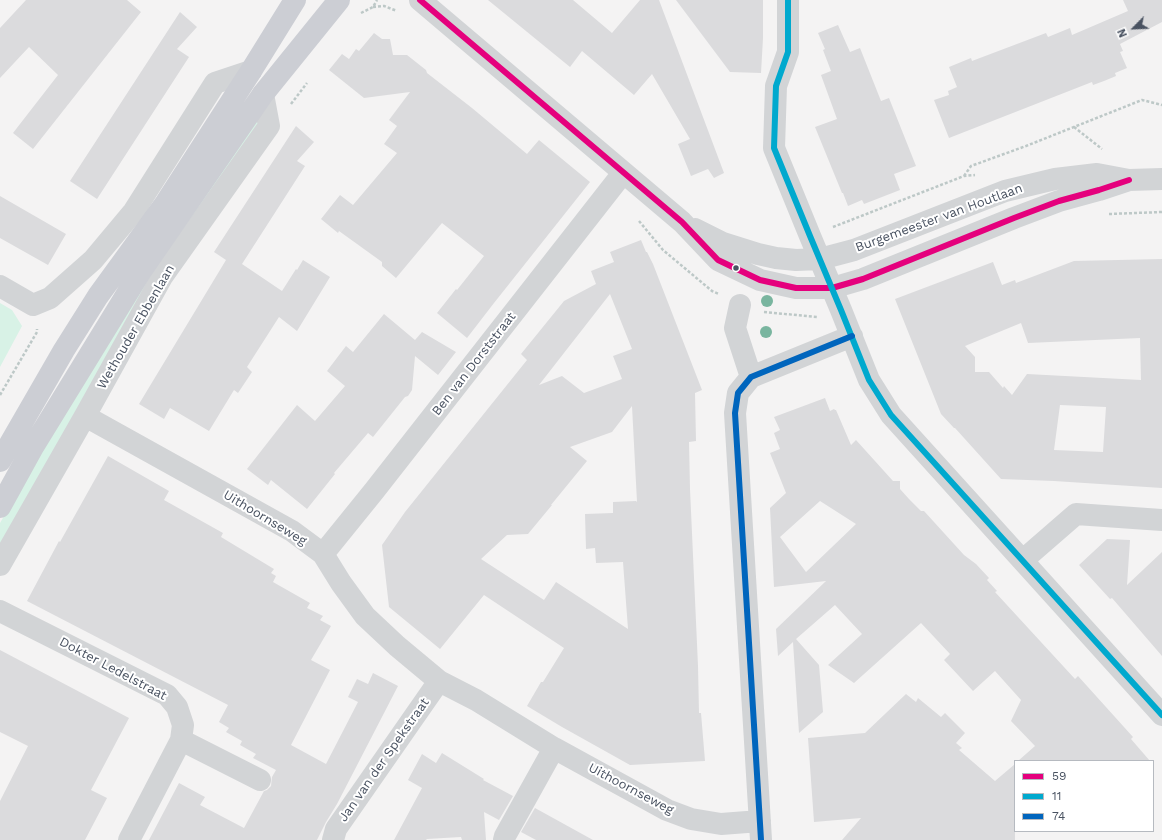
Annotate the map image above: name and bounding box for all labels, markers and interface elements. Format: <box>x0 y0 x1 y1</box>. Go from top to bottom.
north arrow <box>1114 8 1154 48</box>
text: N <box>1115 27 1130 39</box>
street label: Burgemeester van Houtlaan <box>853 180 1025 256</box>
street label: Wethouder Ebbenlaan <box>94 262 178 392</box>
unlabelled marker <box>731 263 741 273</box>
street label: Ben van Dorststraat <box>429 309 519 419</box>
street label: Uithoornseweg <box>221 487 309 549</box>
street label: Dokter Ledelstraat <box>57 634 169 704</box>
street label: Jan van der Spekstraat <box>335 695 433 825</box>
street label: Uithoornseweg <box>586 760 676 818</box>
legend <box>1014 760 1154 832</box>
text: 59 <box>1052 769 1066 783</box>
text: 11 <box>1052 789 1061 803</box>
text: 74 <box>1052 809 1065 823</box>

